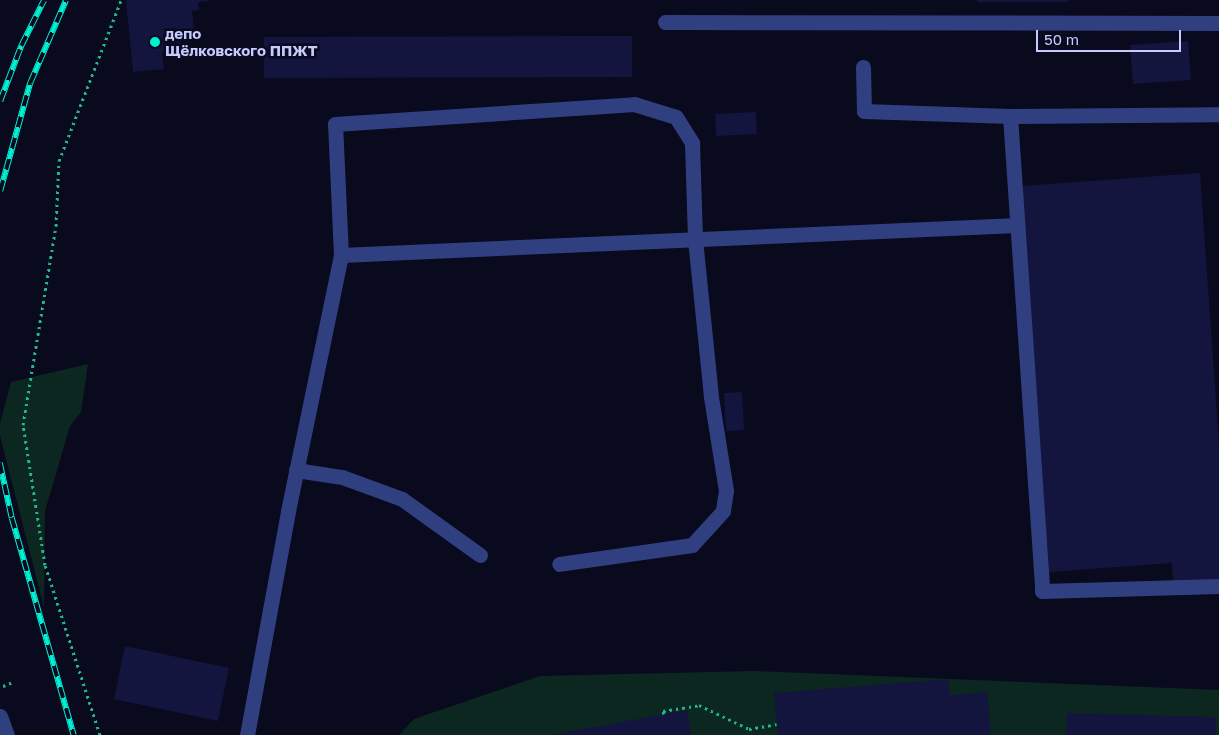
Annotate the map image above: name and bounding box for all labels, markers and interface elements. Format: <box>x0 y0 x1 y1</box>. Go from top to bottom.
scale bar <box>1039 20 1184 52</box>
place label: депо Щёлковского ППЖТ <box>165 24 317 59</box>
text: 50 m <box>1044 30 1079 48</box>
marker: депо Щёлковского ППЖТ <box>149 36 161 48</box>

